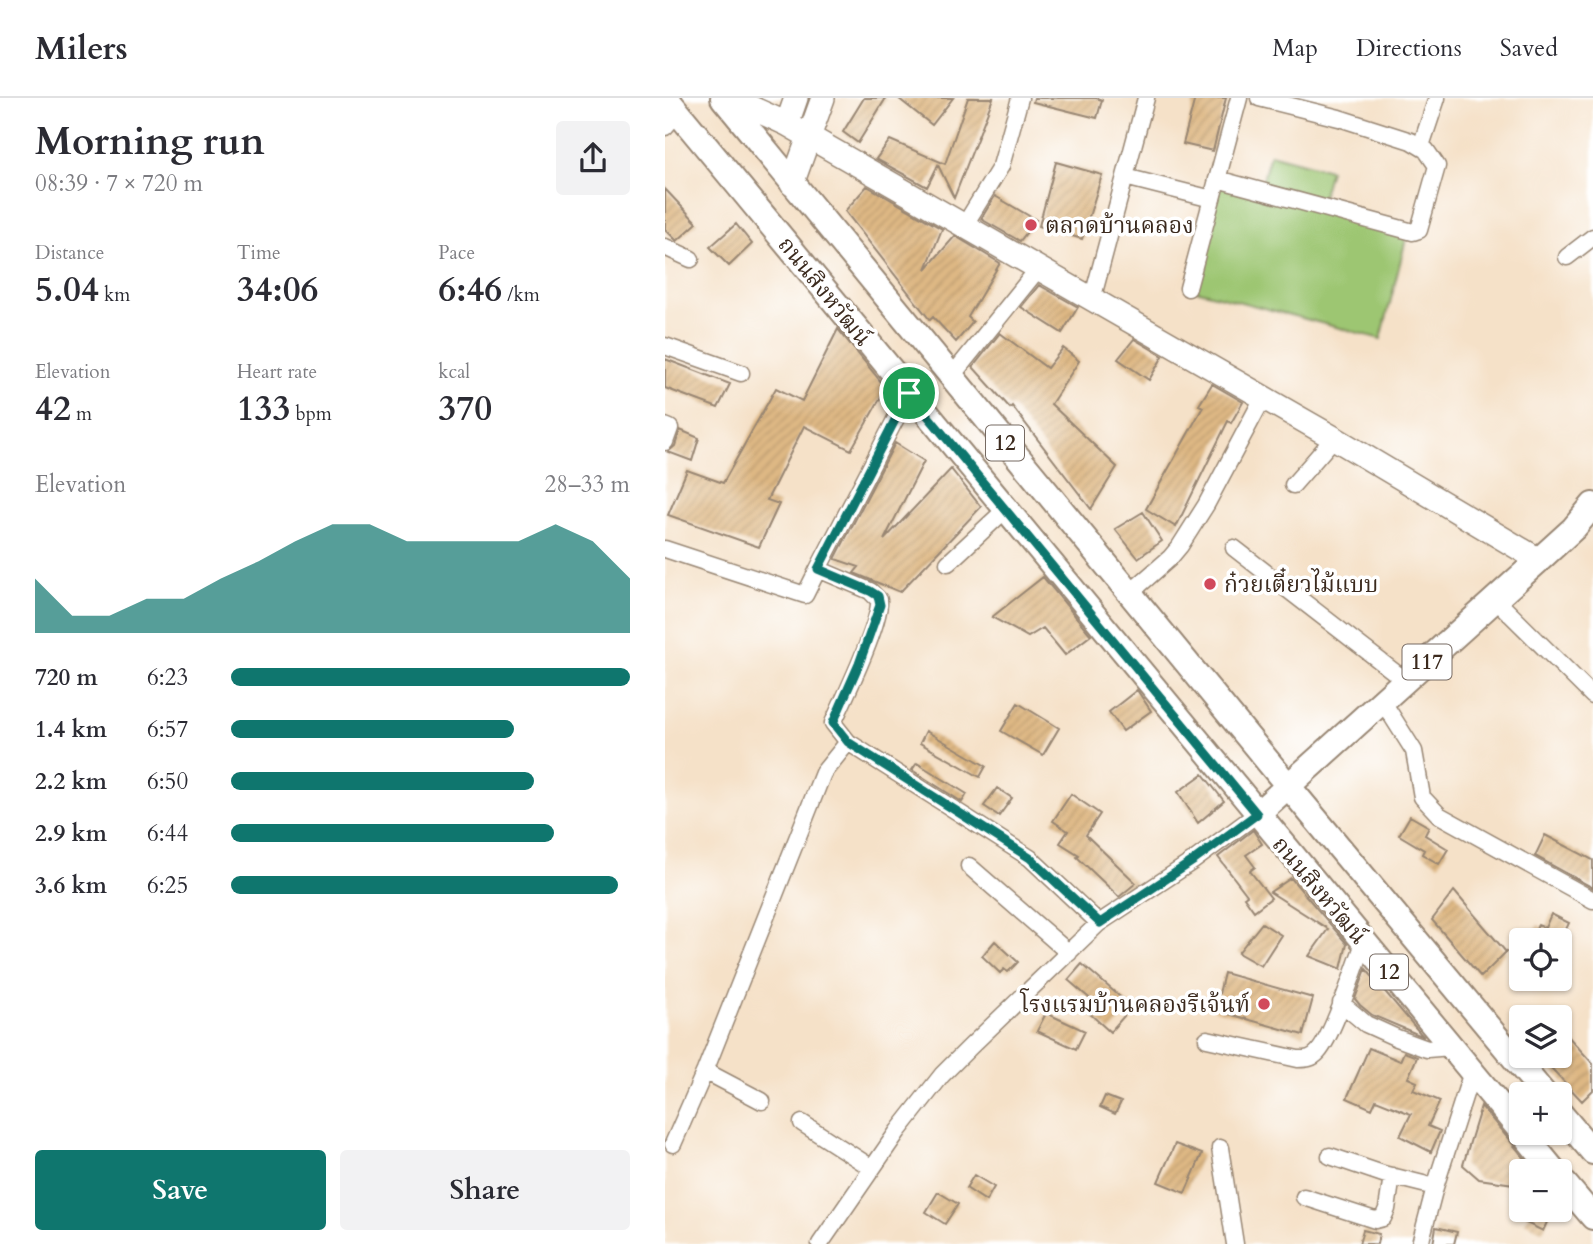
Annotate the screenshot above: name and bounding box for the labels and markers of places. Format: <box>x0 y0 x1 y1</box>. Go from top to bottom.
place label: ตลาดบ้านคลอง <box>1045 210 1194 241</box>
marker: ตลาดบ้านคลอง <box>1023 217 1039 233</box>
pin <box>879 363 939 423</box>
place label: ก๋วยเตี๋ยวไม้แบบ <box>1224 567 1378 600</box>
marker: ก๋วยเตี๋ยวไม้แบบ <box>1202 576 1218 592</box>
place label: โรงแรมบ้านคลองรีเจ้นท์ <box>1019 988 1250 1020</box>
marker: โรงแรมบ้านคลองรีเจ้นท์ <box>1256 996 1272 1012</box>

